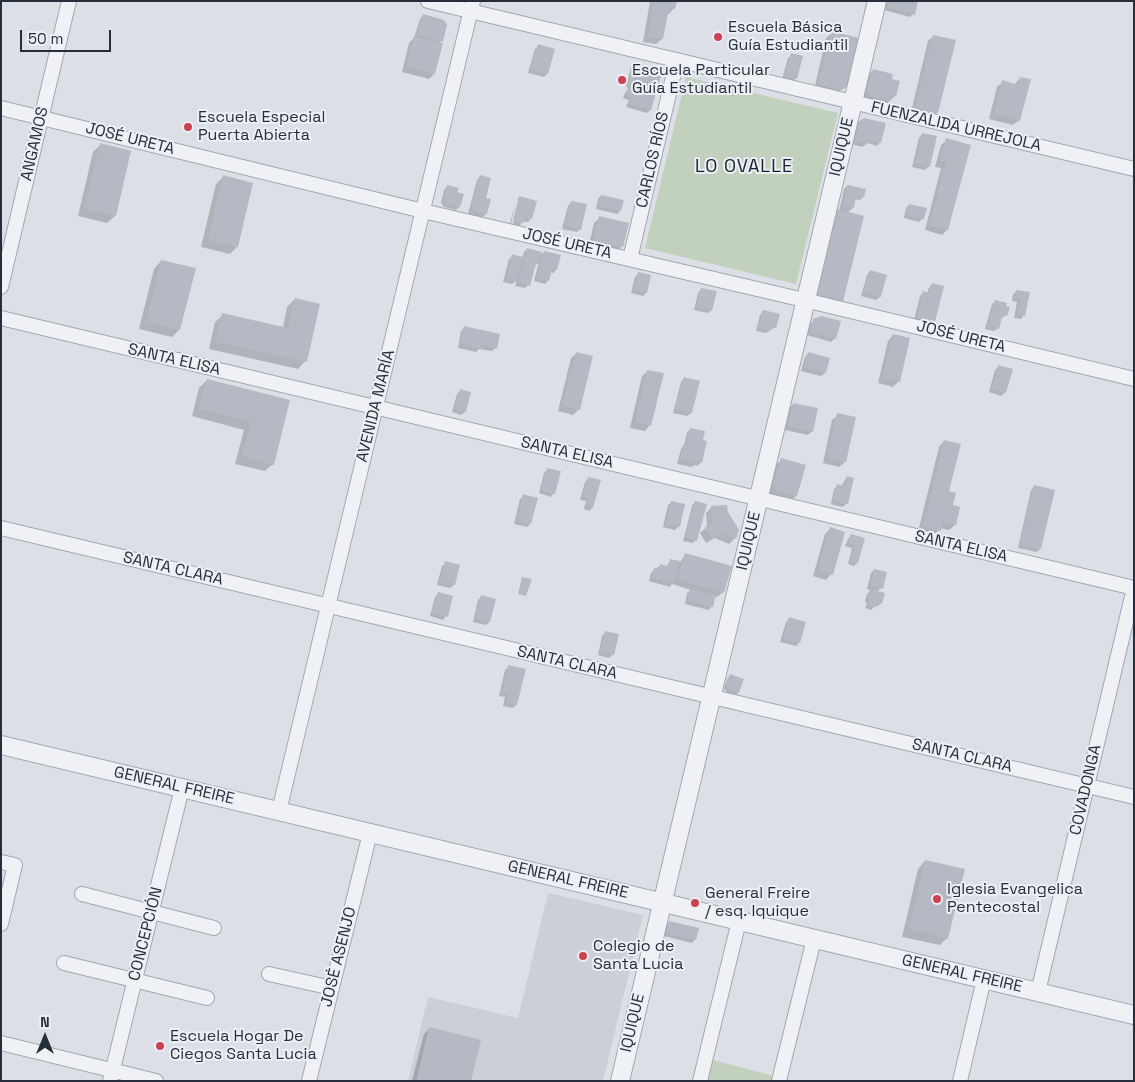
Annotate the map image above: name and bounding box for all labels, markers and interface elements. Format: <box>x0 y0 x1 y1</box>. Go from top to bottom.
place label: Escuela Básica Guía Estudiantil <box>728 18 848 56</box>
scale bar <box>22 20 114 52</box>
text: 50 m <box>28 29 63 48</box>
marker: Escuela Básica Guía Estudiantil <box>712 31 724 43</box>
place label: Escuela Particular Guía Estudiantil <box>632 61 770 99</box>
marker: Escuela Particular Guía Estudiantil <box>616 74 628 86</box>
street label: FUENZALIDA URREJOLA <box>869 98 1043 156</box>
street label: ANGAMOS <box>17 105 53 183</box>
place label: Escuela Especial Puerta Abierta <box>198 108 325 146</box>
street label: CARLOS RÍOS <box>633 110 673 210</box>
street label: IQUIQUE <box>826 116 858 178</box>
street label: JOSÉ URETA <box>84 119 176 159</box>
marker: Escuela Especial Puerta Abierta <box>182 121 194 133</box>
district label: LO OVALLE <box>694 156 794 178</box>
street label: JOSÉ URETA <box>521 224 613 264</box>
street label: JOSÉ URETA <box>915 317 1007 357</box>
street label: SANTA ELISA <box>126 340 222 380</box>
street label: AVENIDA MARÍA <box>353 348 399 464</box>
street label: SANTA ELISA <box>519 433 615 473</box>
street label: IQUIQUE <box>733 510 765 572</box>
street label: SANTA ELISA <box>913 527 1009 567</box>
street label: SANTA CLARA <box>121 548 225 590</box>
street label: SANTA CLARA <box>515 642 619 684</box>
street label: SANTA CLARA <box>910 735 1014 777</box>
street label: COVADONGA <box>1066 743 1106 837</box>
street label: GENERAL FREIRE <box>112 763 236 809</box>
street label: GENERAL FREIRE <box>506 857 630 903</box>
place label: Iglesia Evangelica Pentecostal <box>947 880 1083 918</box>
place label: General Freire / esq. Iquique <box>705 884 810 922</box>
street label: CONCEPCIÓN <box>125 885 167 983</box>
marker: Iglesia Evangelica Pentecostal <box>931 893 943 905</box>
marker: General Freire / esq. Iquique <box>689 897 701 909</box>
street label: JOSÉ ASENJO <box>317 905 361 1009</box>
place label: Colegio de Santa Lucia <box>593 937 683 975</box>
marker: Colegio de Santa Lucia <box>577 950 589 962</box>
street label: GENERAL FREIRE <box>900 951 1024 997</box>
street label: IQUIQUE <box>617 992 649 1054</box>
north arrow <box>20 1012 70 1062</box>
text: N <box>40 1013 50 1031</box>
place label: Escuela Hogar De Ciegos Santa Lucia <box>170 1027 317 1065</box>
marker: Escuela Hogar De Ciegos Santa Lucia <box>154 1040 166 1052</box>

